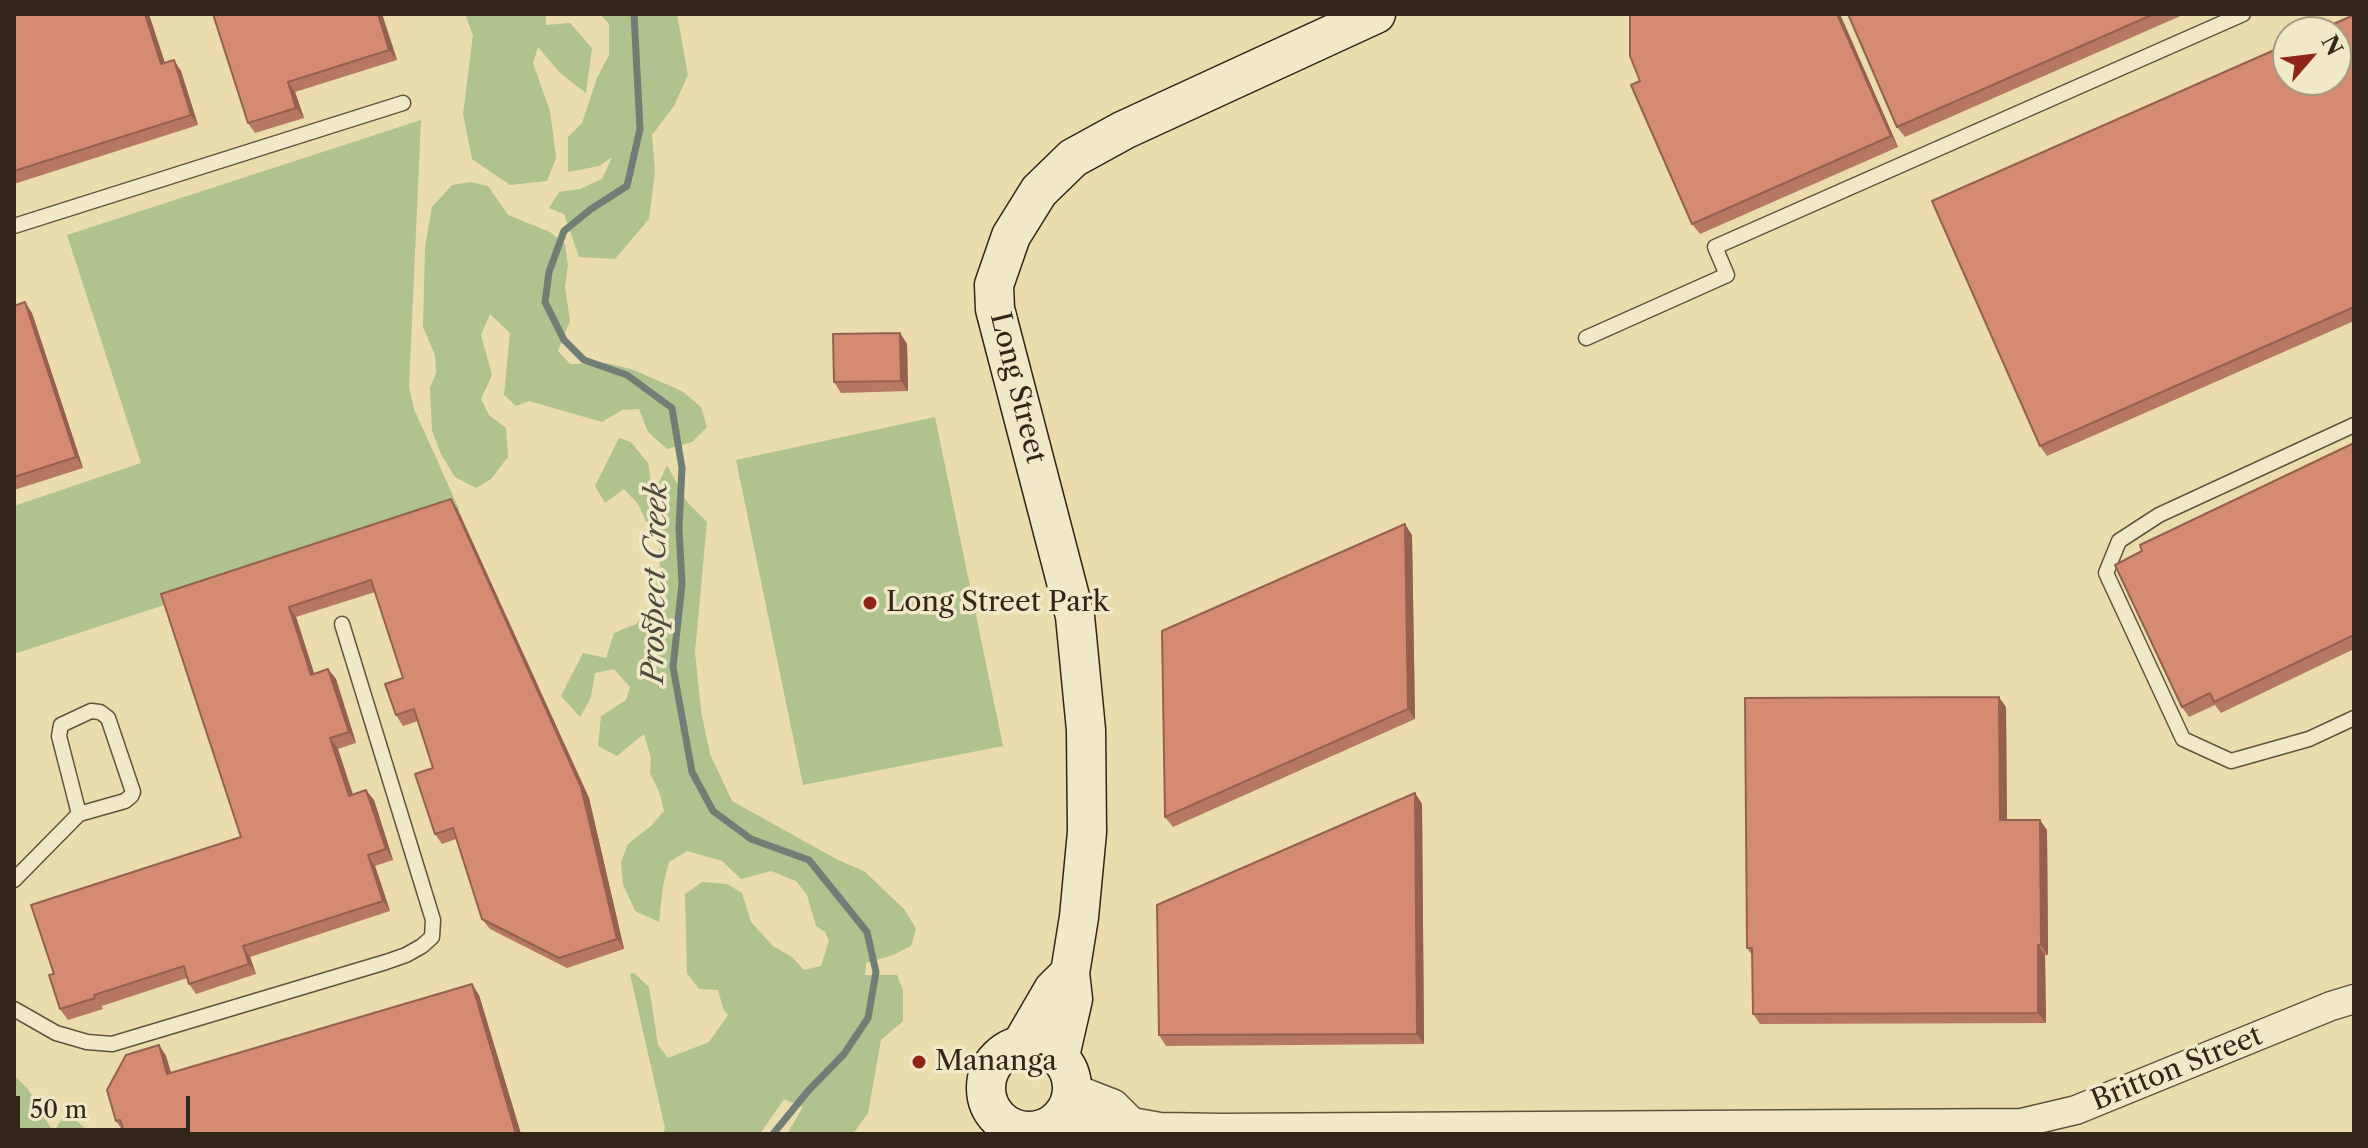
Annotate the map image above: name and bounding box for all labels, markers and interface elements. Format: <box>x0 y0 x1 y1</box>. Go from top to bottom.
north arrow <box>2272 16 2352 96</box>
text: N <box>2315 31 2348 60</box>
street label: Long Street <box>982 309 1052 467</box>
water label: Prospect Creek <box>636 482 676 684</box>
place label: Long Street Park <box>886 586 1109 620</box>
marker: Long Street Park <box>861 594 879 612</box>
street label: Britton Street <box>2087 1020 2267 1118</box>
place label: Mananga <box>935 1045 1057 1079</box>
marker: Mananga <box>910 1053 928 1071</box>
scale bar <box>20 1080 194 1130</box>
text: 50 m <box>30 1095 87 1124</box>

